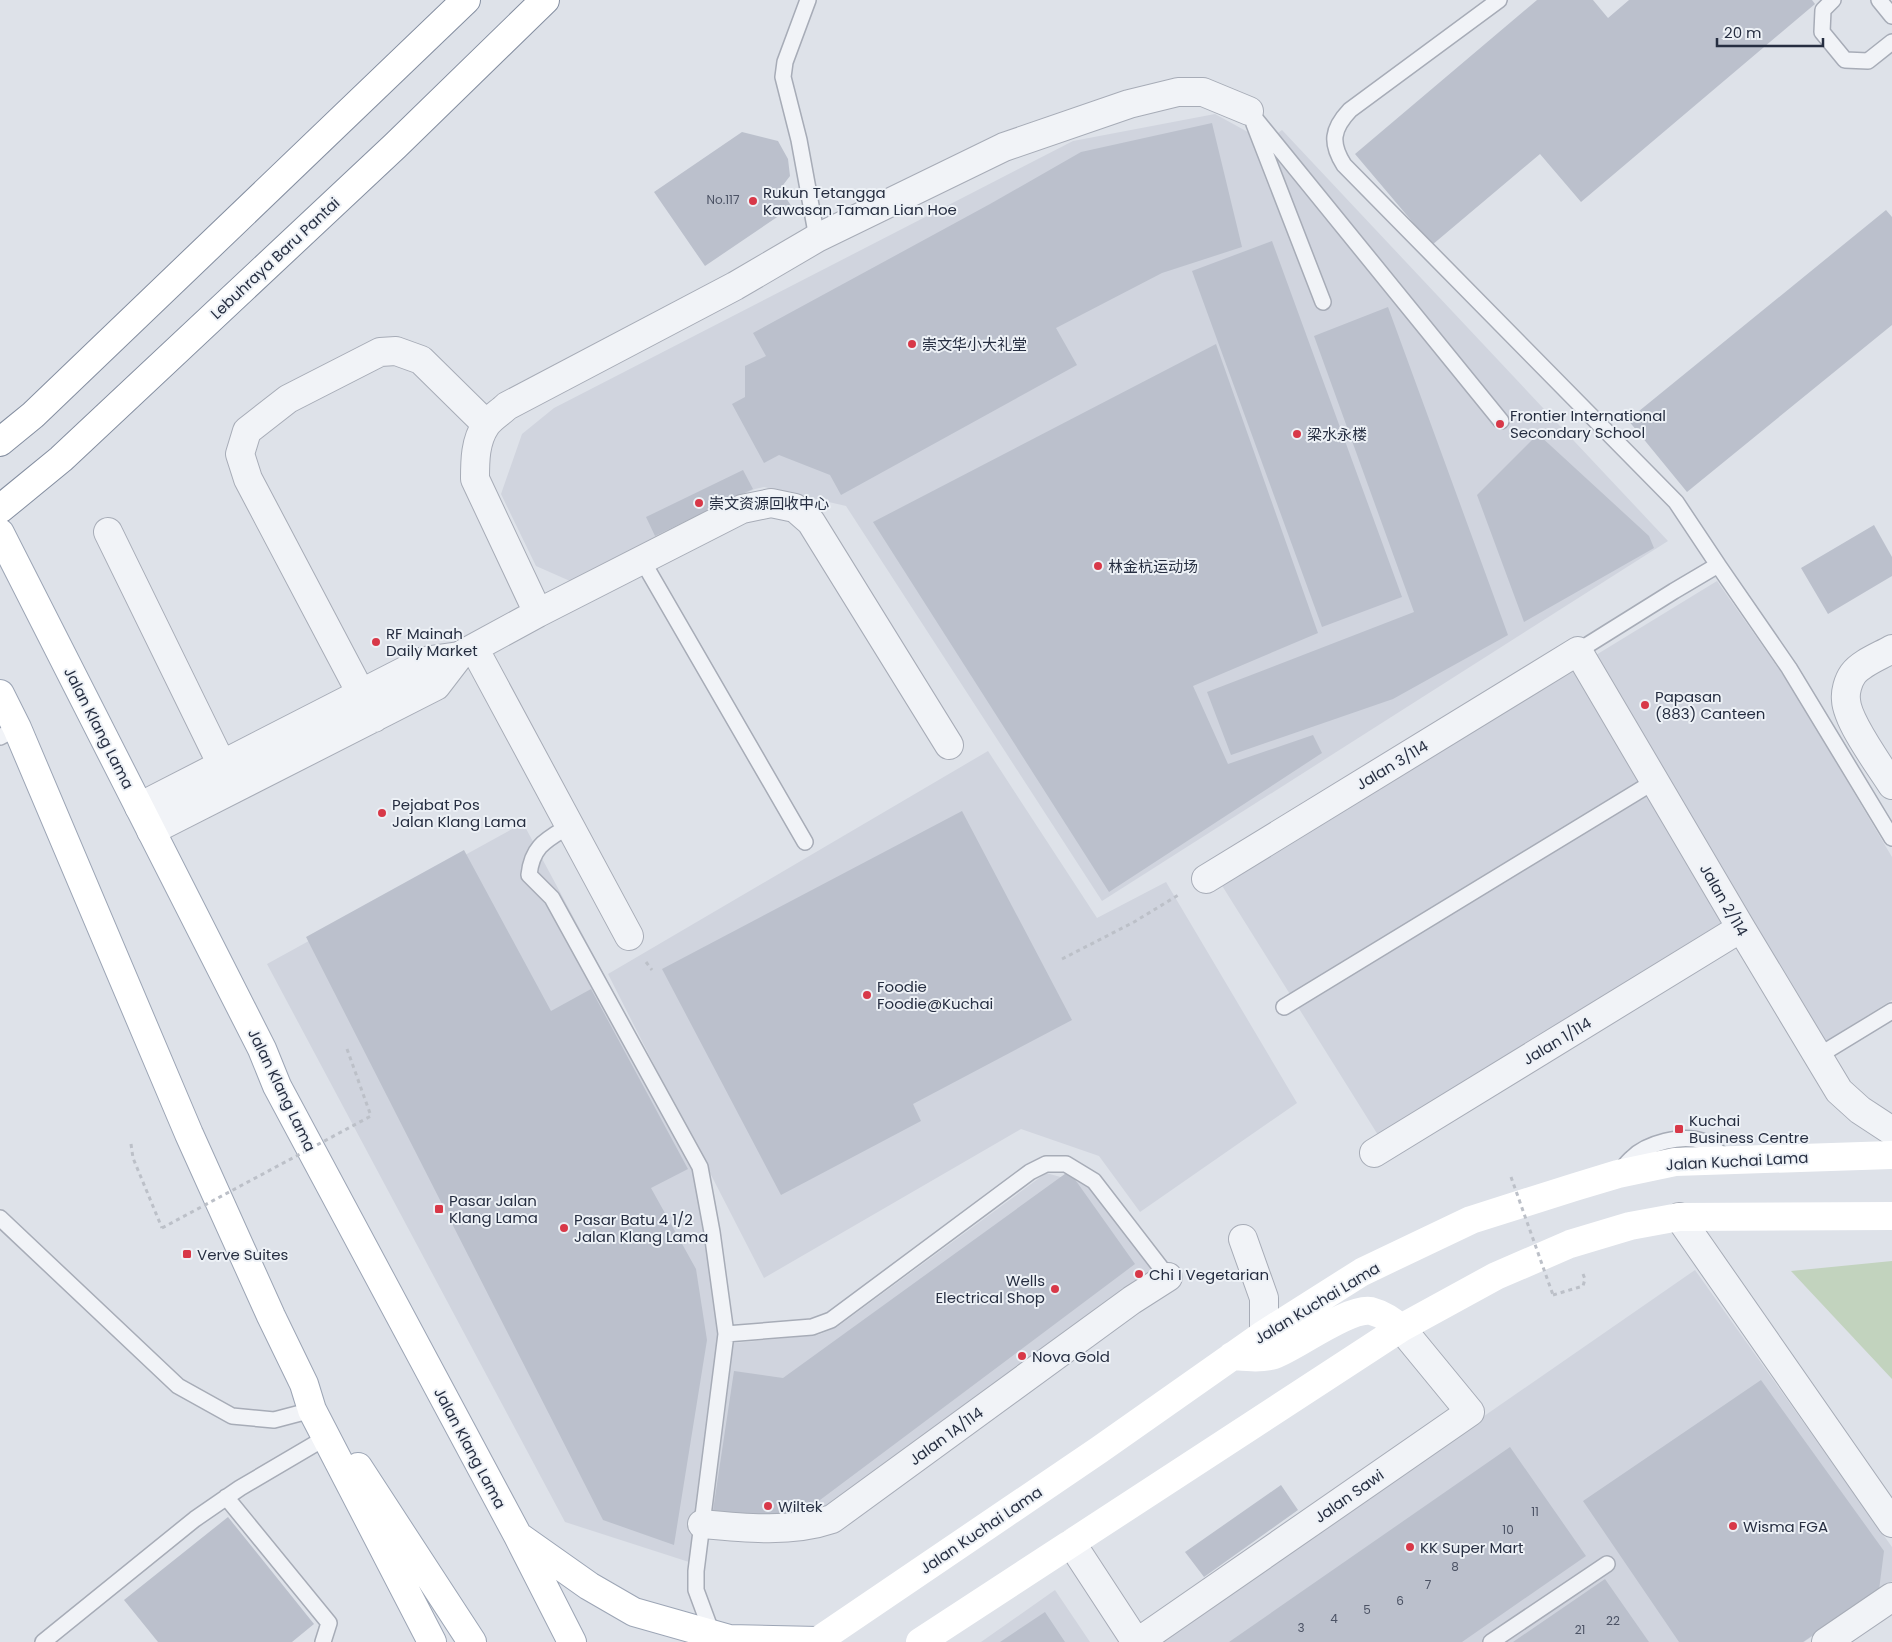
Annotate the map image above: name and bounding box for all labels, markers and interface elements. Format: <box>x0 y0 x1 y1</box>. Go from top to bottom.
scale bar <box>1717 15 1823 47</box>
text: 20 m <box>1724 22 1762 43</box>
place label: Rukun Tetangga Kawasan Taman Lian Hoe <box>763 182 957 220</box>
house number: No.117 <box>707 191 740 208</box>
street label: Lebuhraya Baru Pantai <box>206 192 344 324</box>
marker: Rukun Tetangga Kawasan Taman Lian Hoe <box>747 195 759 207</box>
place label: 崇文华小大礼堂 <box>922 334 1027 355</box>
marker: 崇文华小大礼堂 <box>906 338 918 350</box>
place label: Frontier International Secondary School <box>1510 405 1666 443</box>
marker: Frontier International Secondary School <box>1494 418 1506 430</box>
place label: 梁水永楼 <box>1307 424 1367 445</box>
marker: 梁水永楼 <box>1291 428 1303 440</box>
place label: 崇文资源回收中心 <box>709 493 829 514</box>
marker: 崇文资源回收中心 <box>693 497 705 509</box>
place label: 林金杭运动场 <box>1108 556 1198 577</box>
marker: 林金杭运动场 <box>1092 560 1104 572</box>
place label: RF Mainah Daily Market <box>386 623 478 661</box>
marker: RF Mainah Daily Market <box>370 636 382 648</box>
street label: Jalan Klang Lama <box>59 663 139 793</box>
place label: Papasan (883) Canteen <box>1655 686 1765 724</box>
marker: Papasan (883) Canteen <box>1639 699 1651 711</box>
street label: Jalan 3/114 <box>1352 735 1432 795</box>
place label: Pejabat Pos Jalan Klang Lama <box>392 794 526 832</box>
marker: Pejabat Pos Jalan Klang Lama <box>376 807 388 819</box>
street label: Jalan 2/114 <box>1695 860 1753 940</box>
place label: Foodie Foodie@Kuchai <box>877 976 993 1014</box>
marker: Foodie Foodie@Kuchai <box>861 989 873 1001</box>
street label: Jalan 1/114 <box>1519 1012 1595 1070</box>
street label: Jalan Klang Lama <box>243 1025 321 1155</box>
place label: Kuchai Business Centre <box>1689 1110 1809 1148</box>
marker: Kuchai Business Centre <box>1673 1123 1685 1135</box>
street label: Jalan Kuchai Lama <box>1665 1147 1809 1175</box>
place label: Pasar Jalan Klang Lama <box>449 1190 538 1228</box>
marker: Pasar Jalan Klang Lama <box>433 1203 445 1215</box>
place label: Pasar Batu 4 1/2 Jalan Klang Lama <box>574 1209 708 1247</box>
marker: Pasar Batu 4 1/2 Jalan Klang Lama <box>558 1222 570 1234</box>
place label: Verve Suites <box>197 1244 289 1265</box>
marker: Verve Suites <box>181 1248 193 1260</box>
street label: Jalan Kuchai Lama <box>1250 1257 1384 1349</box>
place label: Chi I Vegetarian <box>1149 1264 1269 1285</box>
marker: Chi I Vegetarian <box>1133 1268 1145 1280</box>
place label: Wells Electrical Shop <box>935 1270 1045 1308</box>
marker: Wells Electrical Shop <box>1049 1283 1061 1295</box>
place label: Nova Gold <box>1032 1346 1110 1367</box>
marker: Nova Gold <box>1016 1350 1028 1362</box>
street label: Jalan Klang Lama <box>429 1384 511 1512</box>
street label: Jalan 1A/114 <box>905 1402 987 1470</box>
street label: Jalan Sawi <box>1310 1464 1388 1528</box>
street label: Jalan Kuchai Lama <box>916 1481 1046 1579</box>
place label: Wiltek <box>778 1496 823 1517</box>
marker: Wiltek <box>762 1500 774 1512</box>
house number: 11 <box>1531 1503 1539 1520</box>
place label: Wisma FGA <box>1743 1516 1828 1537</box>
marker: Wisma FGA <box>1727 1520 1739 1532</box>
house number: 10 <box>1502 1521 1514 1538</box>
place label: KK Super Mart <box>1420 1537 1524 1558</box>
marker: KK Super Mart <box>1404 1541 1416 1553</box>
house number: 8 <box>1451 1558 1459 1575</box>
house number: 7 <box>1425 1576 1432 1593</box>
house number: 6 <box>1396 1592 1404 1609</box>
house number: 5 <box>1363 1601 1371 1618</box>
house number: 4 <box>1330 1610 1338 1627</box>
house number: 22 <box>1606 1612 1620 1629</box>
house number: 3 <box>1297 1619 1305 1636</box>
house number: 21 <box>1575 1621 1585 1638</box>

